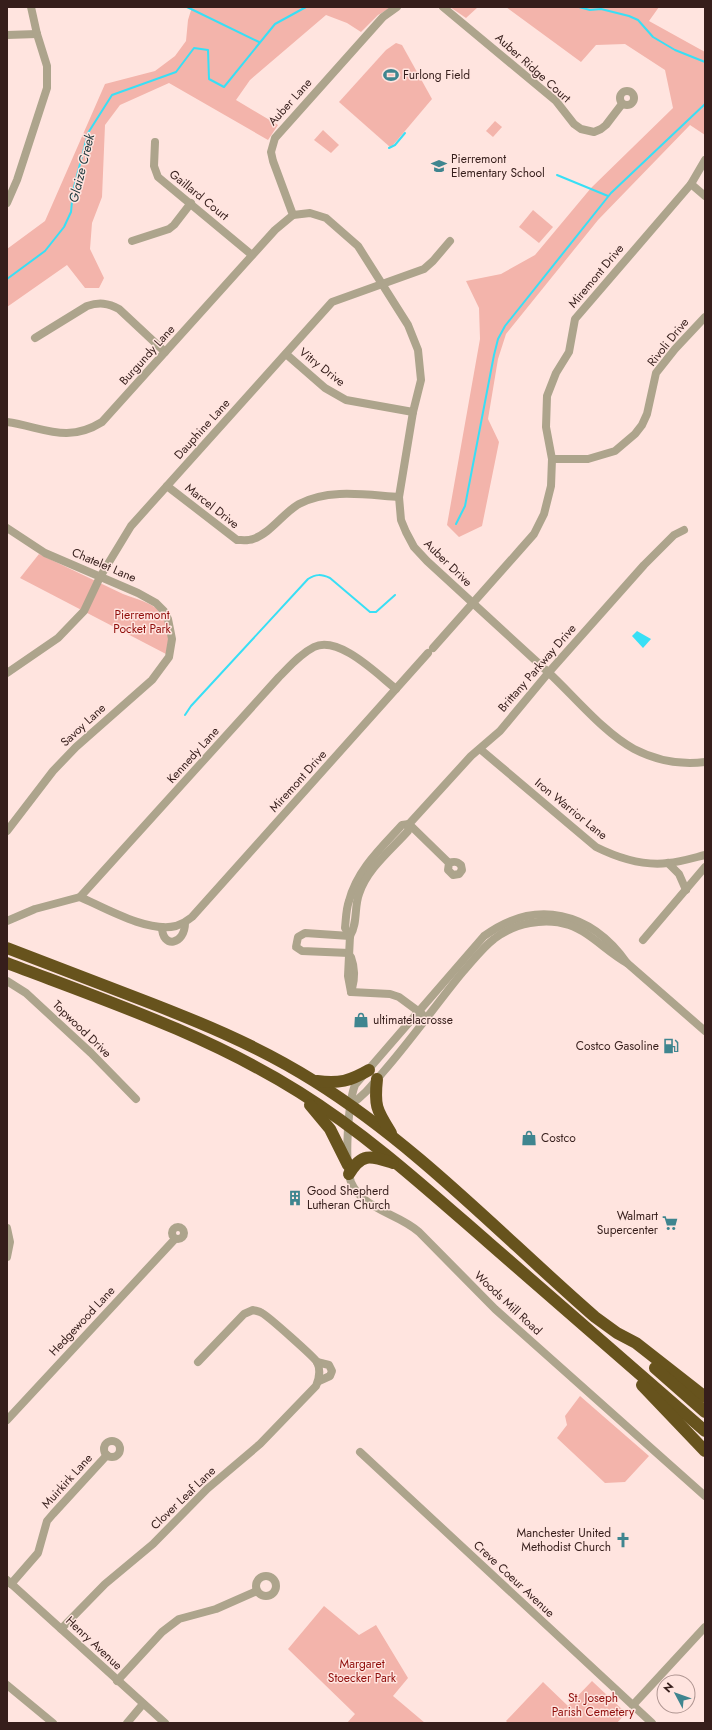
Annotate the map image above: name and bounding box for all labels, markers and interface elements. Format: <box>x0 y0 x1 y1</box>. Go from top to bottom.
street label: Auber Ridge Court <box>491 29 575 107</box>
sports icon: Furlong Field <box>382 66 400 84</box>
place label: Furlong Field <box>403 66 470 84</box>
street label: Auber Lane <box>264 74 316 130</box>
water label: Glaize Creek <box>64 131 99 205</box>
place label: Pierremont Elementary School <box>451 150 545 182</box>
school or university icon: Pierremont Elementary School <box>430 157 448 175</box>
street label: Gaillard Court <box>165 165 233 225</box>
street label: Miremont Drive <box>564 240 628 312</box>
street label: Rivoli Drive <box>643 314 693 370</box>
street label: Burgundy Lane <box>115 321 179 389</box>
street label: Vitry Drive <box>295 343 349 391</box>
street label: Dauphine Lane <box>170 395 234 463</box>
street label: Marcel Drive <box>181 479 243 533</box>
street label: Auber Drive <box>420 535 476 591</box>
street label: Chatelet Lane <box>69 543 139 587</box>
park label: Pierremont Pocket Park <box>113 606 172 638</box>
street label: Brittany Parkway Drive <box>494 620 580 716</box>
street label: Savoy Lane <box>56 699 110 751</box>
street label: Kennedy Lane <box>163 723 223 787</box>
street label: Miremont Drive <box>265 746 331 816</box>
street label: Iron Warrior Lane <box>531 774 611 844</box>
street label: Topwood Drive <box>48 996 116 1062</box>
shop icon: ultimatelacrosse <box>352 1011 370 1029</box>
place label: ultimatelacrosse <box>373 1011 453 1029</box>
place label: Costco Gasoline <box>576 1037 659 1055</box>
fuel station icon: Costco Gasoline <box>662 1037 680 1055</box>
shop icon: Costco <box>520 1129 538 1147</box>
place label: Costco <box>541 1129 576 1147</box>
place label: Good Shepherd Lutheran Church <box>307 1182 390 1214</box>
building icon: Good Shepherd Lutheran Church <box>286 1189 304 1207</box>
place label: Walmart Supercenter <box>597 1207 659 1239</box>
supermarket icon: Walmart Supercenter <box>661 1214 679 1232</box>
street label: Woods Mill Road <box>470 1267 546 1339</box>
street label: Hedgewood Lane <box>45 1282 119 1360</box>
street label: Muirkirk Lane <box>37 1450 97 1512</box>
street label: Clover Leaf Lane <box>146 1462 220 1534</box>
place label: Manchester United Methodist Church <box>517 1524 611 1556</box>
church icon: Manchester United Methodist Church <box>614 1531 632 1549</box>
street label: Creve Coeur Avenue <box>469 1536 559 1622</box>
street label: Henry Avenue <box>62 1612 126 1674</box>
park label: Margaret Stoecker Park <box>328 1655 397 1687</box>
north arrow <box>656 1674 696 1714</box>
text: N <box>660 1679 677 1696</box>
park label: St. Joseph Parish Cemetery <box>552 1689 635 1721</box>

